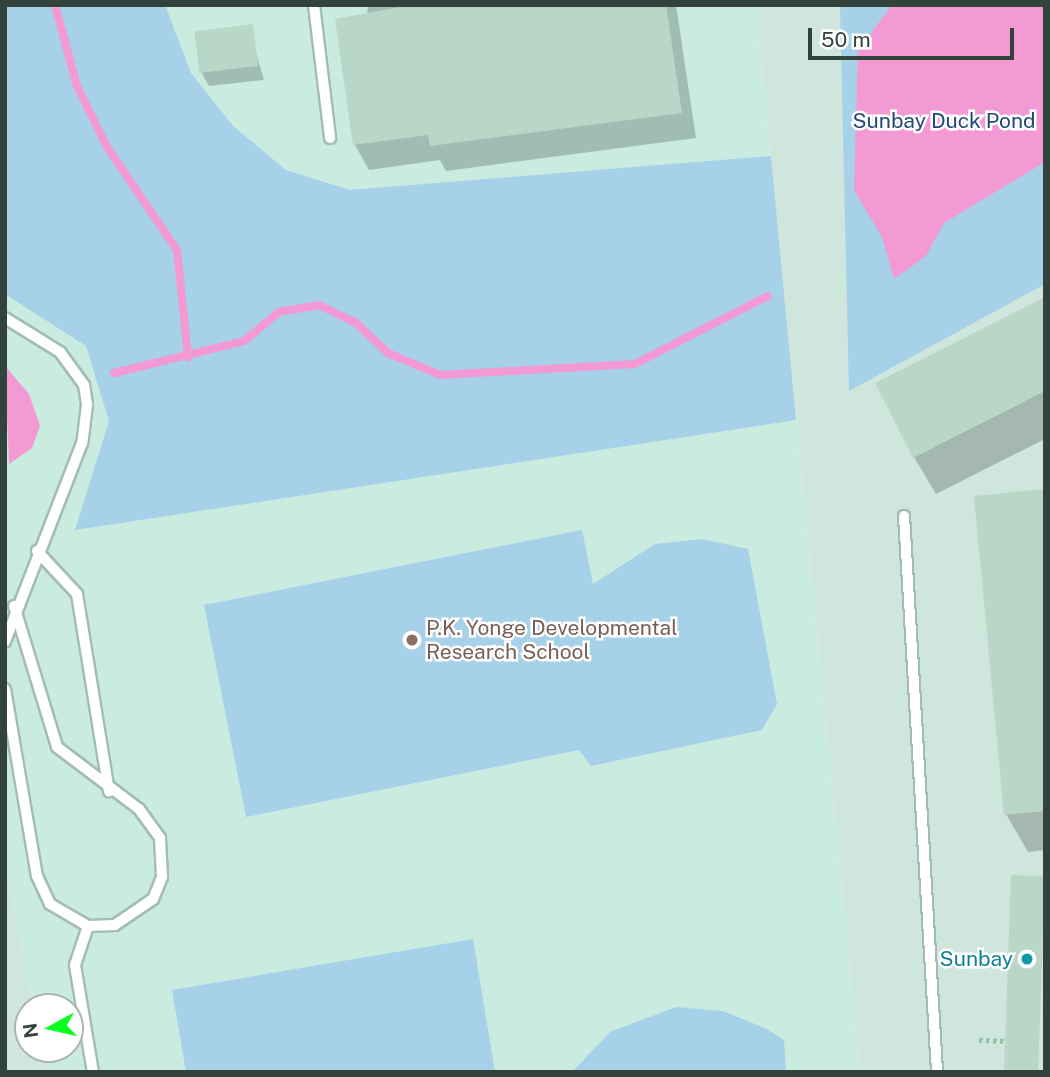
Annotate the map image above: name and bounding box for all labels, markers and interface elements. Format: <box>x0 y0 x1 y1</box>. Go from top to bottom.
scale bar <box>812 14 1018 58</box>
text: 50 m <box>821 27 871 52</box>
park label: Sunbay Duck Pond <box>852 108 1036 134</box>
place label: P.K. Yonge Developmental Research School <box>426 615 678 665</box>
marker: P.K. Yonge Developmental Research School <box>404 632 420 648</box>
place label: Sunbay <box>940 946 1013 972</box>
marker: Sunbay <box>1019 951 1035 967</box>
north arrow <box>14 993 84 1063</box>
text: N <box>18 1022 42 1040</box>

